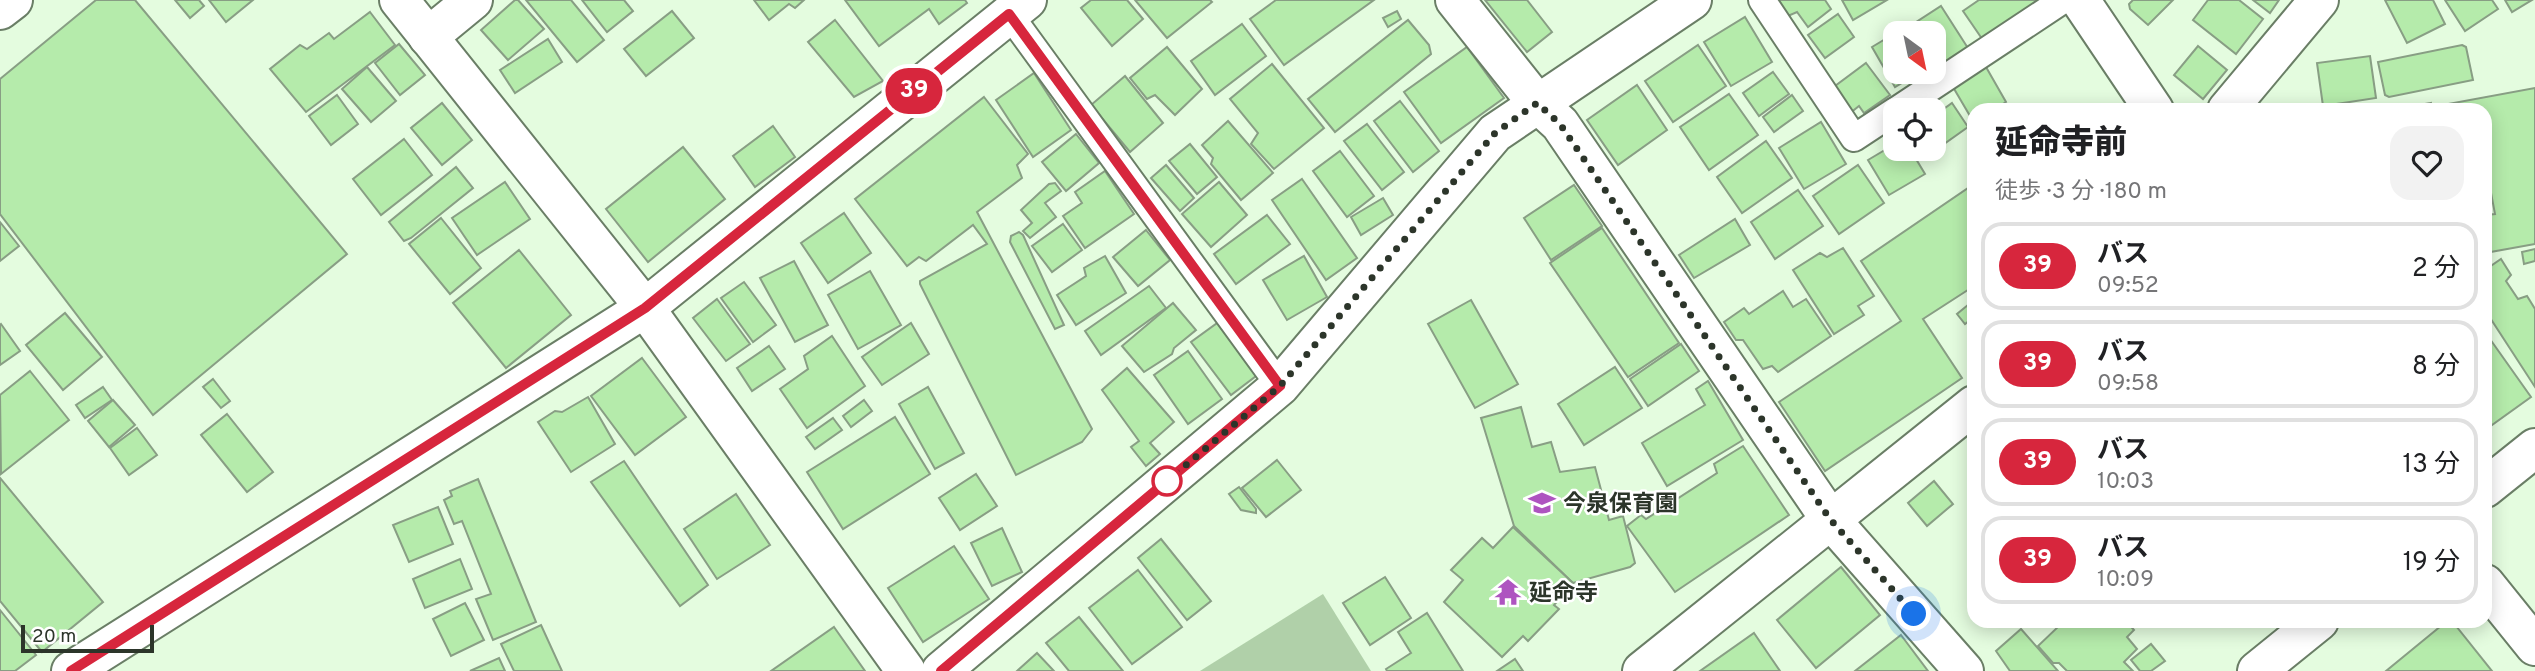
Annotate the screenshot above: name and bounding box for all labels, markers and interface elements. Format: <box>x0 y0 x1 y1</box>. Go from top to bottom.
north arrow <box>1883 21 1946 84</box>
map controls <box>1883 21 1946 161</box>
line badge: 39 <box>883 68 946 114</box>
text: 39 <box>899 76 929 106</box>
button: locate <box>1883 98 1946 161</box>
text: 延命寺前 <box>1995 124 2127 166</box>
button: heart <box>2390 126 2464 200</box>
text: 徒歩 · 3 分 · 180 m <box>1995 178 2167 207</box>
text: バス <box>2097 239 2149 272</box>
text: 39 <box>2023 251 2052 281</box>
text: 2 分 <box>2412 253 2460 286</box>
text: 09:52 <box>2097 272 2159 301</box>
text: バス <box>2097 337 2149 370</box>
text: 39 <box>2023 349 2052 379</box>
text: 8 分 <box>2412 351 2460 384</box>
text: 09:58 <box>2097 370 2159 399</box>
text: バス <box>2097 435 2149 468</box>
text: 39 <box>2023 447 2052 477</box>
text: 13 分 <box>2403 449 2460 482</box>
unlabelled marker <box>1152 466 1182 496</box>
text: 10:03 <box>2097 468 2154 497</box>
school or university icon: 今泉保育園 <box>1527 488 1557 518</box>
place label: 今泉保育園 <box>1563 491 1678 520</box>
text: バス <box>2097 533 2149 566</box>
text: 39 <box>2023 545 2052 575</box>
text: 19 分 <box>2403 547 2460 580</box>
text: 10:09 <box>2097 566 2154 595</box>
temple icon: 延命寺 <box>1493 577 1523 607</box>
place label: 延命寺 <box>1529 580 1598 609</box>
your location <box>1896 596 1931 631</box>
scale bar <box>21 622 154 654</box>
text: 20 m <box>32 625 76 649</box>

